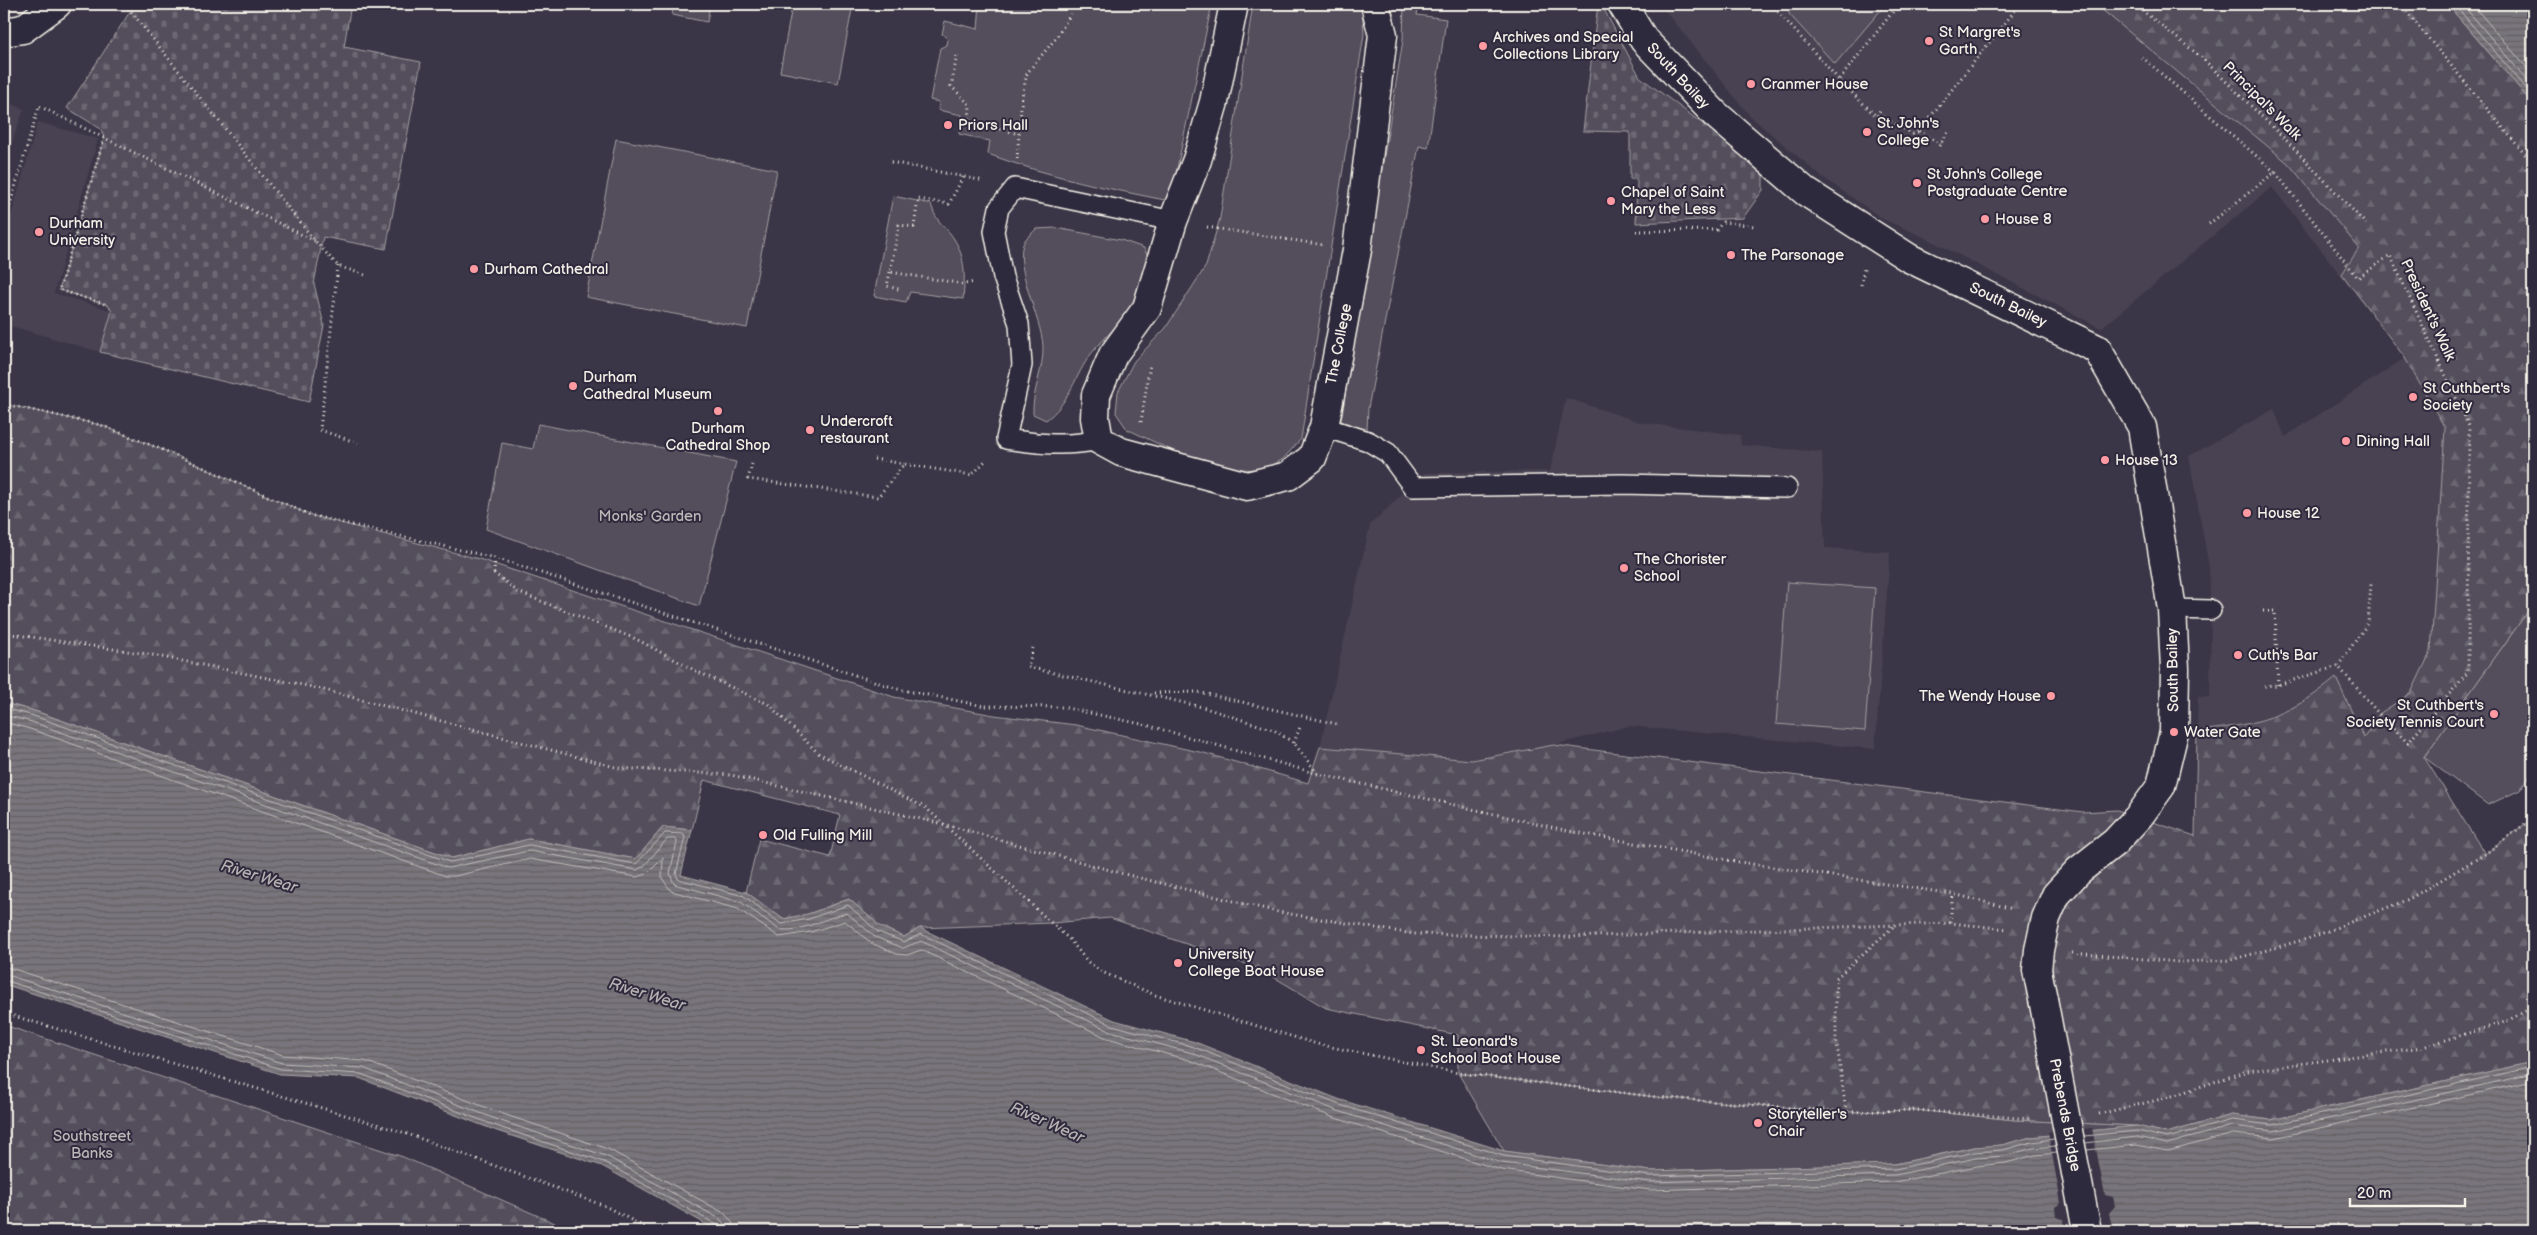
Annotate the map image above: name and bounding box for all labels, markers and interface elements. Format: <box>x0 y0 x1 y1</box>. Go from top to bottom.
place label: St Margret's Garth <box>1939 23 2021 59</box>
place label: Archives and Special Collections Library <box>1493 28 1633 64</box>
marker: St Margret's Garth <box>1923 35 1935 47</box>
street label: South Bailey <box>1642 39 1714 113</box>
marker: Archives and Special Collections Library <box>1477 40 1489 52</box>
street label: Principal's Walk <box>2218 57 2306 145</box>
place label: Cranmer House <box>1761 75 1869 94</box>
marker: Cranmer House <box>1745 78 1757 90</box>
place label: St. John's College <box>1877 114 1940 150</box>
place label: Priors Hall <box>958 116 1028 135</box>
marker: Priors Hall <box>942 119 954 131</box>
marker: St. John's College <box>1861 126 1873 138</box>
place label: St John's College Postgraduate Centre <box>1927 165 2067 201</box>
marker: St John's College Postgraduate Centre <box>1911 177 1923 189</box>
place label: Chapel of Saint Mary the Less <box>1621 183 1725 219</box>
marker: Chapel of Saint Mary the Less <box>1605 195 1617 207</box>
place label: House 8 <box>1995 210 2052 229</box>
marker: House 8 <box>1979 213 1991 225</box>
place label: Durham University <box>49 214 115 250</box>
marker: Durham University <box>33 226 45 238</box>
place label: The Parsonage <box>1741 246 1844 265</box>
marker: The Parsonage <box>1725 249 1737 261</box>
street label: President's Walk <box>2396 256 2460 365</box>
place label: Durham Cathedral <box>484 260 608 279</box>
marker: Durham Cathedral <box>468 263 480 275</box>
street label: South Bailey <box>1966 278 2050 332</box>
street label: The College <box>1322 302 1356 386</box>
place label: Durham Cathedral Museum <box>583 368 712 404</box>
place label: St Cuthbert's Society <box>2423 379 2511 415</box>
marker: Durham Cathedral Museum <box>567 380 579 392</box>
marker: St Cuthbert's Society <box>2407 391 2419 403</box>
marker: Durham Cathedral Shop <box>712 405 724 417</box>
place label: Undercroft restaurant <box>820 412 893 448</box>
place label: Durham Cathedral Shop <box>666 419 771 455</box>
marker: Undercroft restaurant <box>804 424 816 436</box>
place label: Dining Hall <box>2356 432 2430 451</box>
marker: Dining Hall <box>2340 435 2352 447</box>
place label: House 13 <box>2115 451 2178 470</box>
marker: House 13 <box>2099 454 2111 466</box>
place label: House 12 <box>2257 504 2320 523</box>
park label: Monks' Garden <box>599 507 701 526</box>
marker: House 12 <box>2241 507 2253 519</box>
place label: The Chorister School <box>1634 550 1727 586</box>
marker: The Chorister School <box>1618 562 1630 574</box>
street label: South Bailey <box>2163 628 2183 712</box>
place label: Cuth's Bar <box>2248 646 2318 665</box>
marker: Cuth's Bar <box>2232 649 2244 661</box>
place label: The Wendy House <box>1919 687 2041 706</box>
marker: The Wendy House <box>2045 690 2057 702</box>
place label: St Cuthbert's Society Tennis Court <box>2346 696 2485 732</box>
marker: St Cuthbert's Society Tennis Court <box>2488 708 2500 720</box>
place label: Water Gate <box>2184 723 2261 742</box>
marker: Water Gate <box>2168 726 2180 738</box>
place label: Old Fulling Mill <box>773 826 872 845</box>
marker: Old Fulling Mill <box>757 829 769 841</box>
water label: River Wear <box>219 856 301 898</box>
place label: University College Boat House <box>1188 945 1324 981</box>
marker: University College Boat House <box>1172 957 1184 969</box>
water label: River Wear <box>607 974 689 1016</box>
place label: St. Leonard's School Boat House <box>1431 1032 1561 1068</box>
marker: St. Leonard's School Boat House <box>1415 1044 1427 1056</box>
street label: Prebends Bridge <box>2045 1057 2085 1173</box>
water label: River Wear <box>1007 1098 1088 1148</box>
place label: Storyteller's Chair <box>1768 1105 1847 1141</box>
marker: Storyteller's Chair <box>1752 1117 1764 1129</box>
park label: Southstreet Banks <box>53 1127 132 1163</box>
scale bar <box>2350 1175 2464 1207</box>
text: 20 m <box>2357 1184 2391 1203</box>

